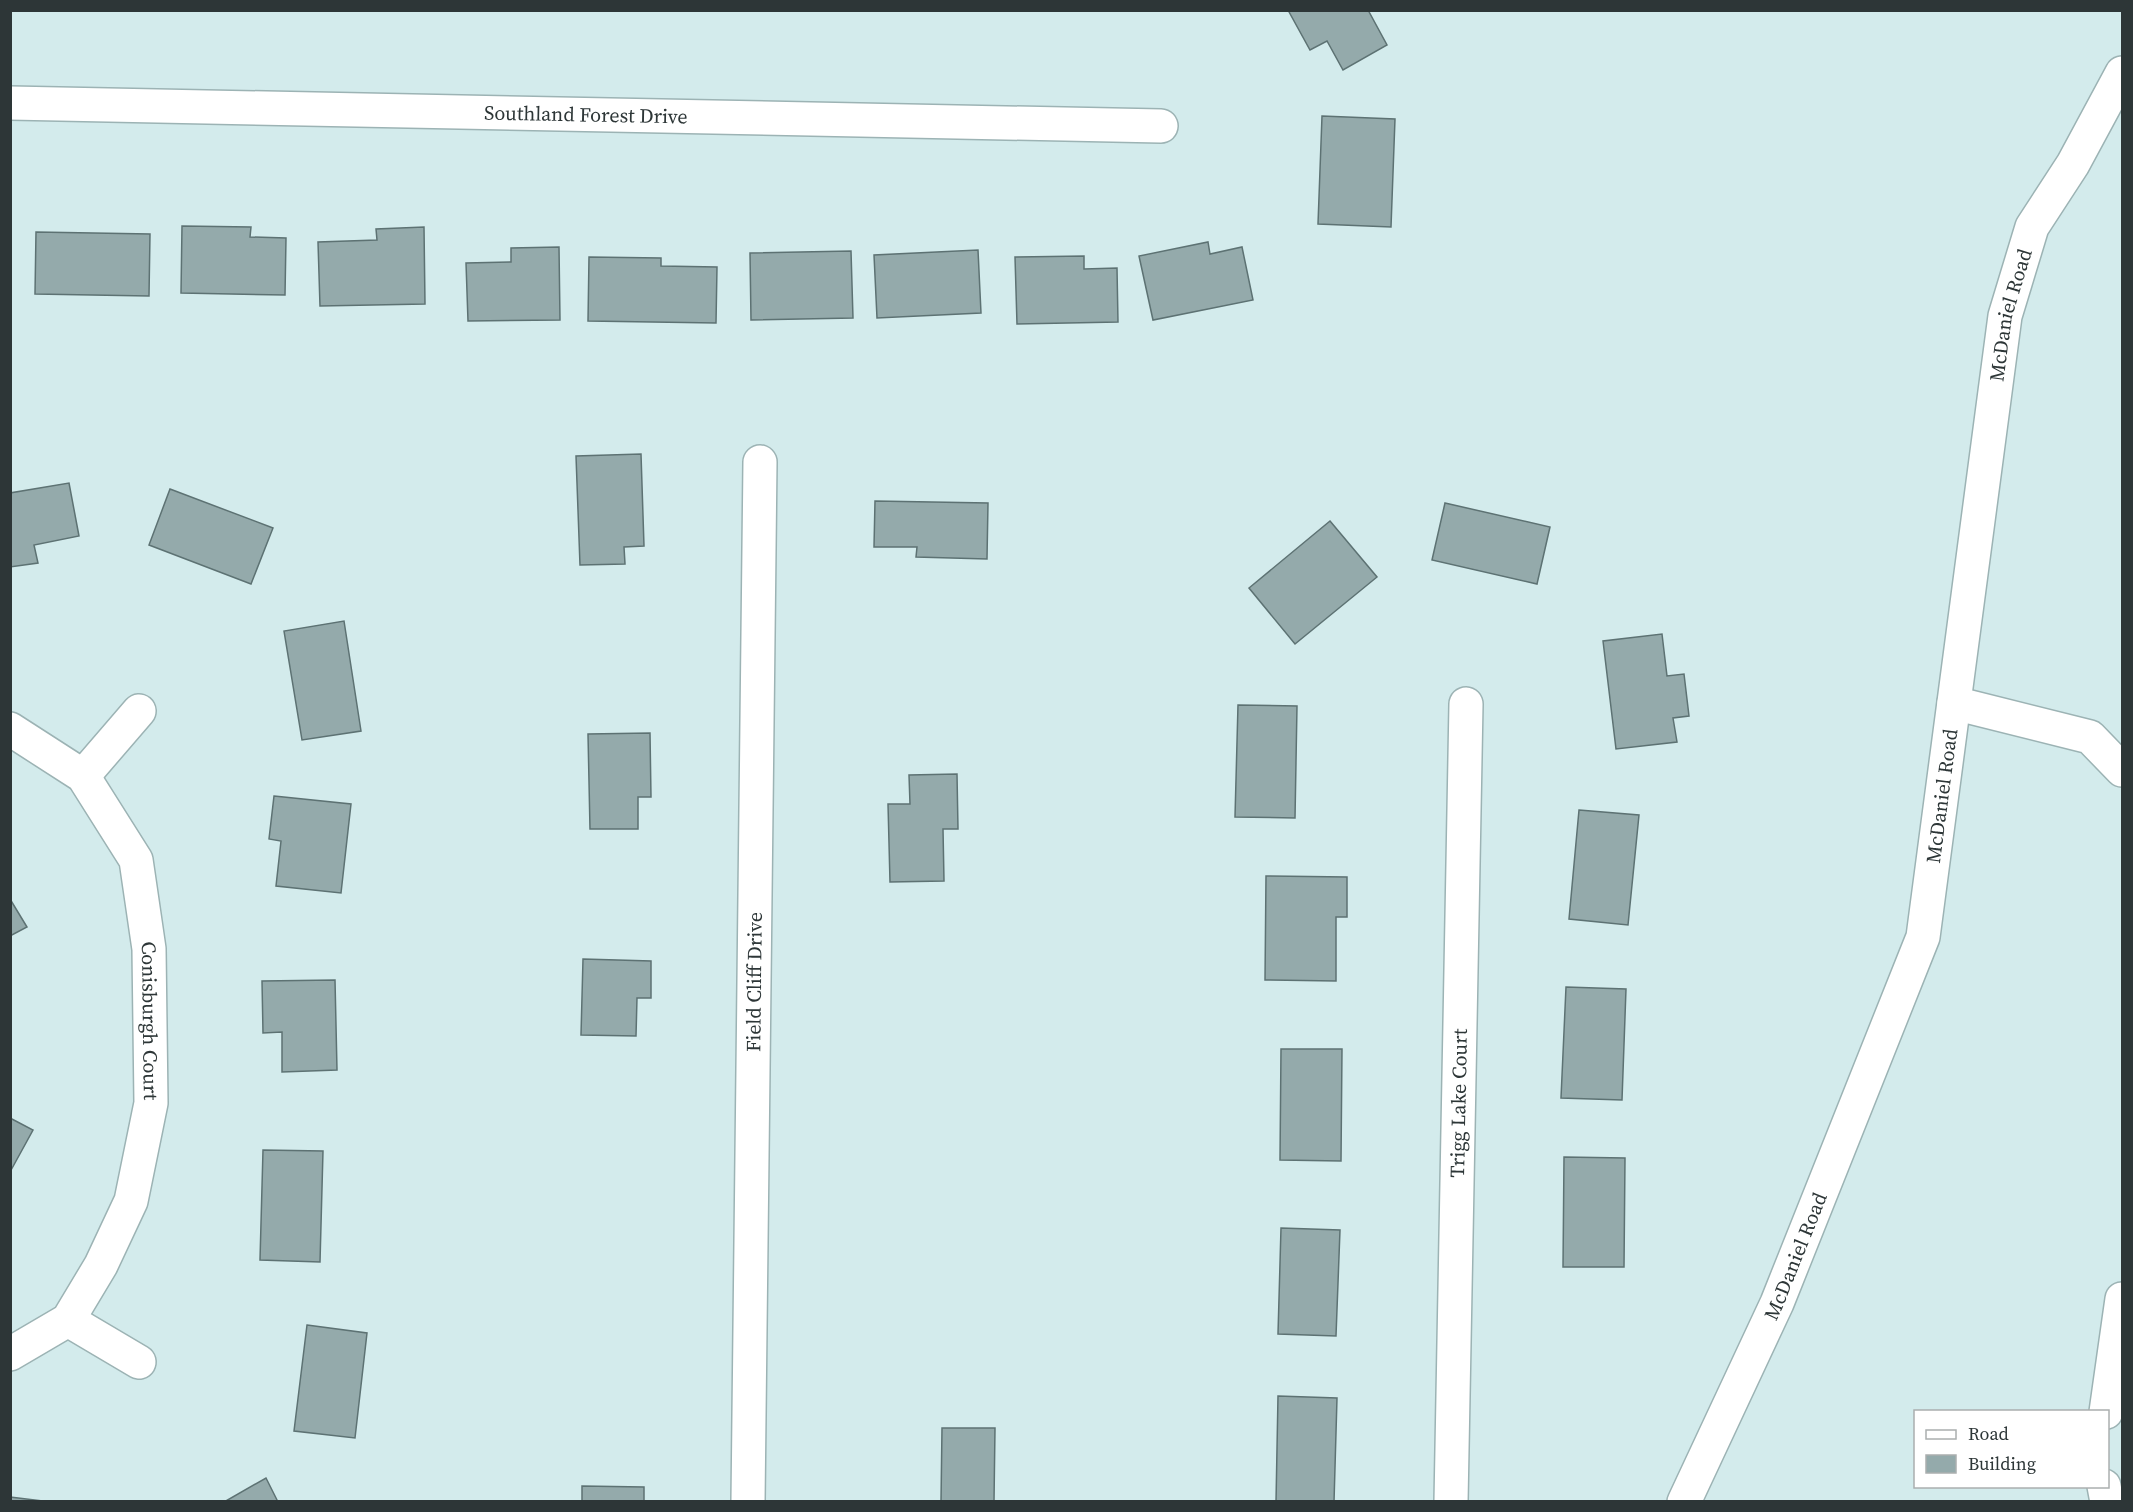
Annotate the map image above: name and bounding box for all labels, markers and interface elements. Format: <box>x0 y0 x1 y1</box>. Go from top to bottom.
street label: Southland Forest Drive <box>484 98 688 131</box>
street label: McDaniel Road <box>1982 245 2039 383</box>
street label: McDaniel Road <box>1919 726 1964 865</box>
street label: Field Cliff Drive <box>739 912 769 1052</box>
street label: Conisburgh Court <box>134 940 165 1101</box>
street label: Trigg Lake Court <box>1443 1028 1474 1178</box>
street label: McDaniel Road <box>1757 1187 1834 1325</box>
legend <box>1914 1410 2109 1488</box>
text: Road <box>1968 1421 2009 1446</box>
text: Building <box>1968 1451 2036 1476</box>

